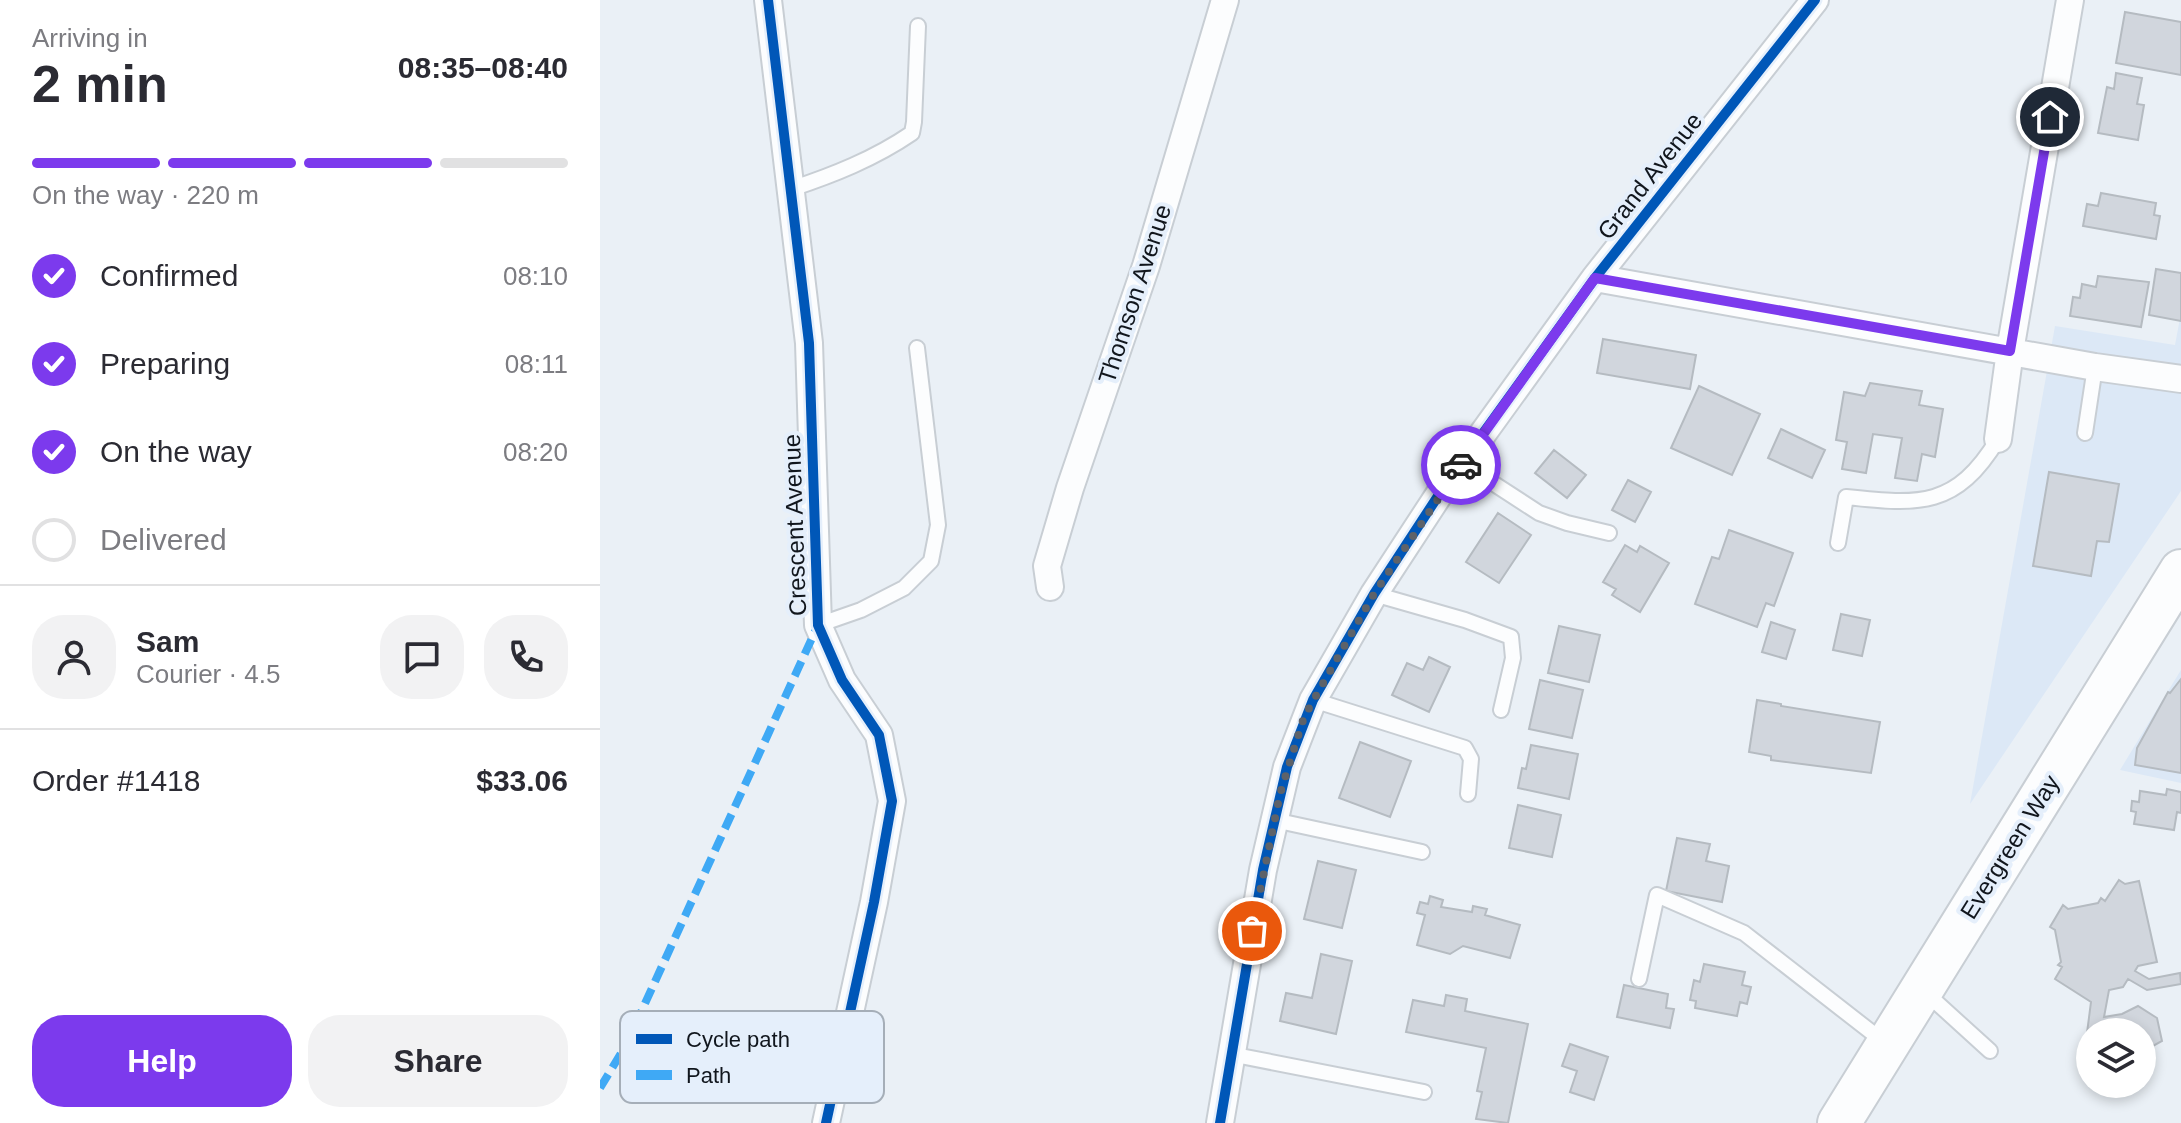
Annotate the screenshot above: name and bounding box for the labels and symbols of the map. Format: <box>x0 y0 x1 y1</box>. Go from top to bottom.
pin <box>2016 83 2084 151</box>
street label: Grand Avenue <box>1592 107 1707 244</box>
street label: Thomson Avenue <box>1093 201 1176 387</box>
courier <box>1421 425 1501 505</box>
street label: Crescent Avenue <box>778 433 811 617</box>
street label: Evergreen Way <box>1955 770 2065 924</box>
pin <box>1218 897 1286 965</box>
legend <box>620 1011 884 1103</box>
text: Cycle path <box>686 1027 790 1052</box>
text: Path <box>686 1063 731 1088</box>

